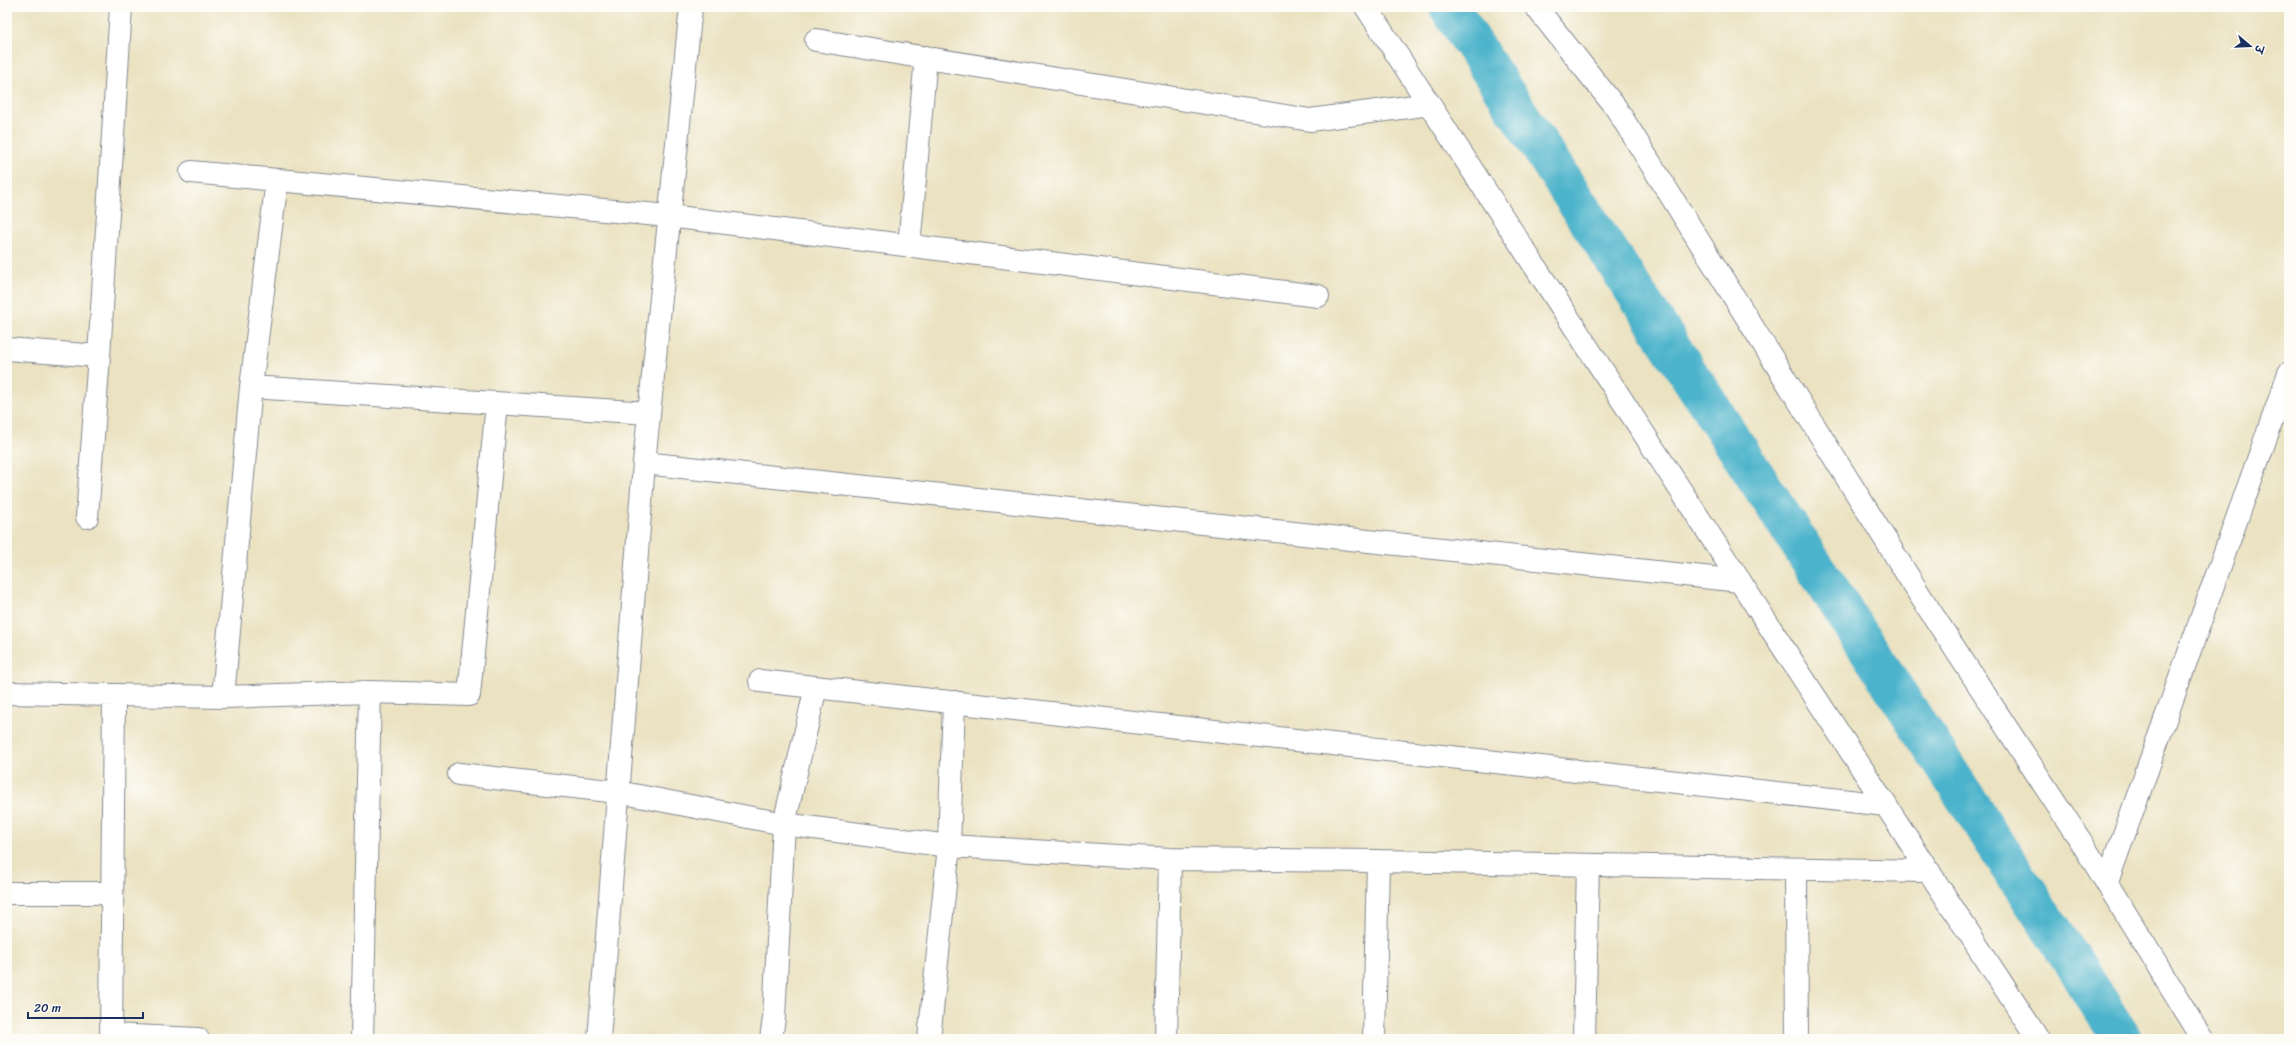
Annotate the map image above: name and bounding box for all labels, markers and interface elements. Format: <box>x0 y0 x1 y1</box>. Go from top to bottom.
north arrow <box>2230 26 2270 66</box>
text: उ <box>2248 42 2269 57</box>
scale bar <box>28 994 143 1020</box>
text: 20 m <box>34 997 61 1019</box>

